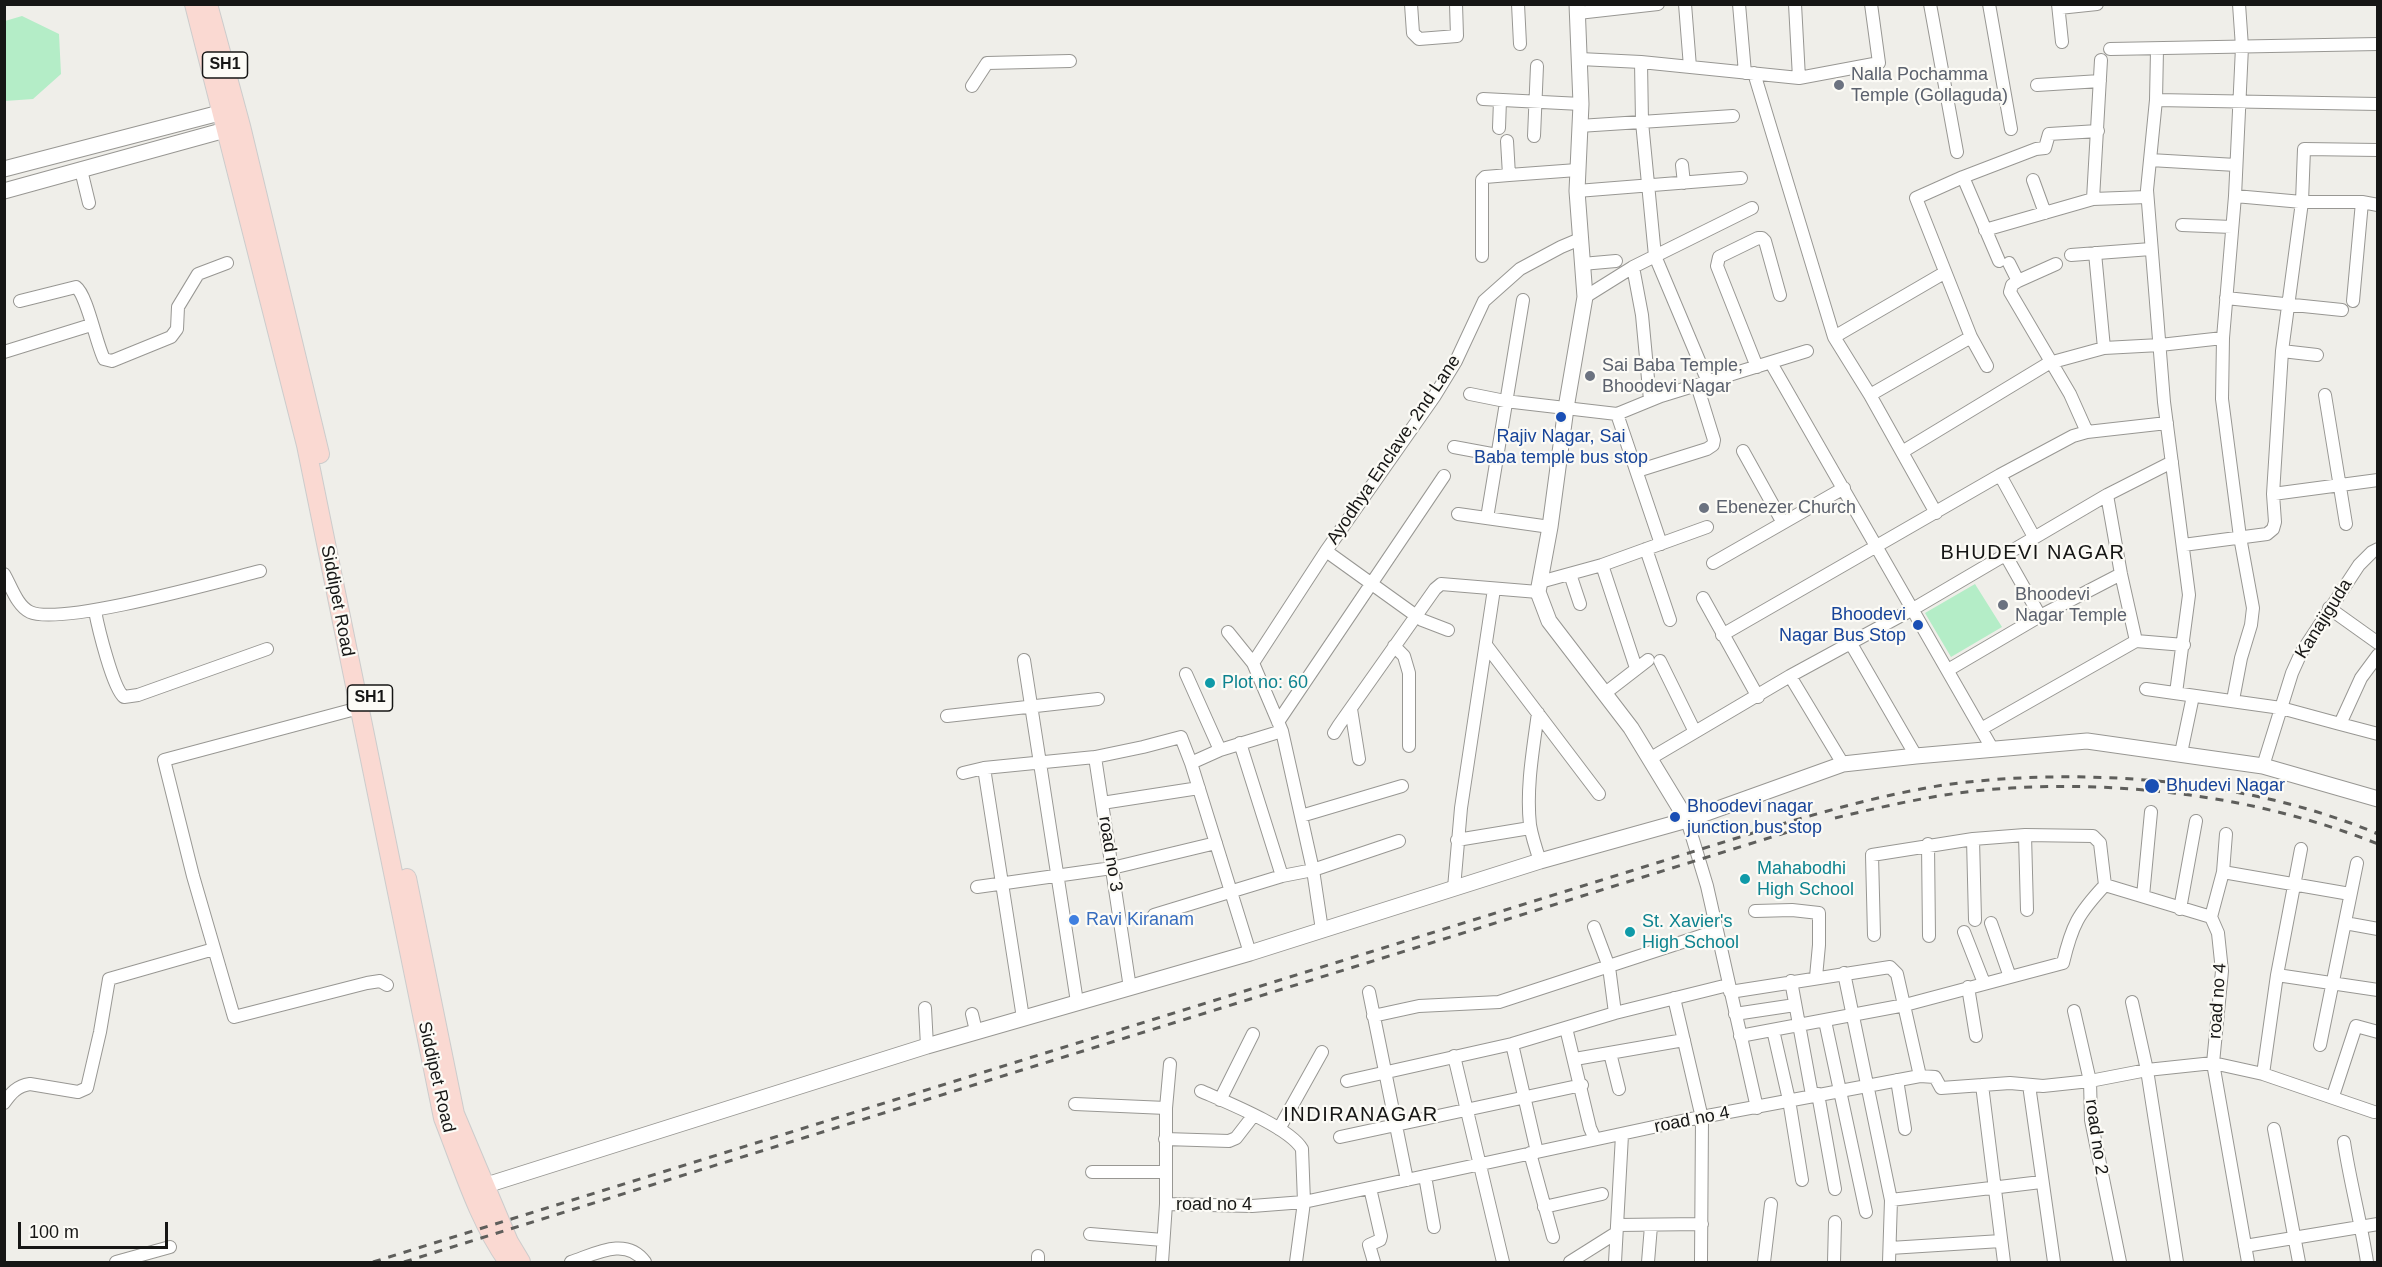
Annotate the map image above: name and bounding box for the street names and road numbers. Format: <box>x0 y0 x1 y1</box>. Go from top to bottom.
road number: SH1 <box>202 52 248 78</box>
street label: Ayodhya Enclave, 2nd Lane <box>1322 351 1466 549</box>
street label: Siddipet Road <box>316 543 358 659</box>
street label: Kanajiguda <box>2291 575 2357 663</box>
road number: SH1 <box>348 685 392 711</box>
street label: road no 3 <box>1093 815 1127 893</box>
street label: road no 4 <box>2205 962 2231 1040</box>
street label: Siddipet Road <box>413 1019 459 1135</box>
street label: road no 2 <box>2080 1098 2112 1176</box>
street label: road no 4 <box>1653 1102 1731 1138</box>
street label: road no 4 <box>1176 1194 1252 1216</box>

